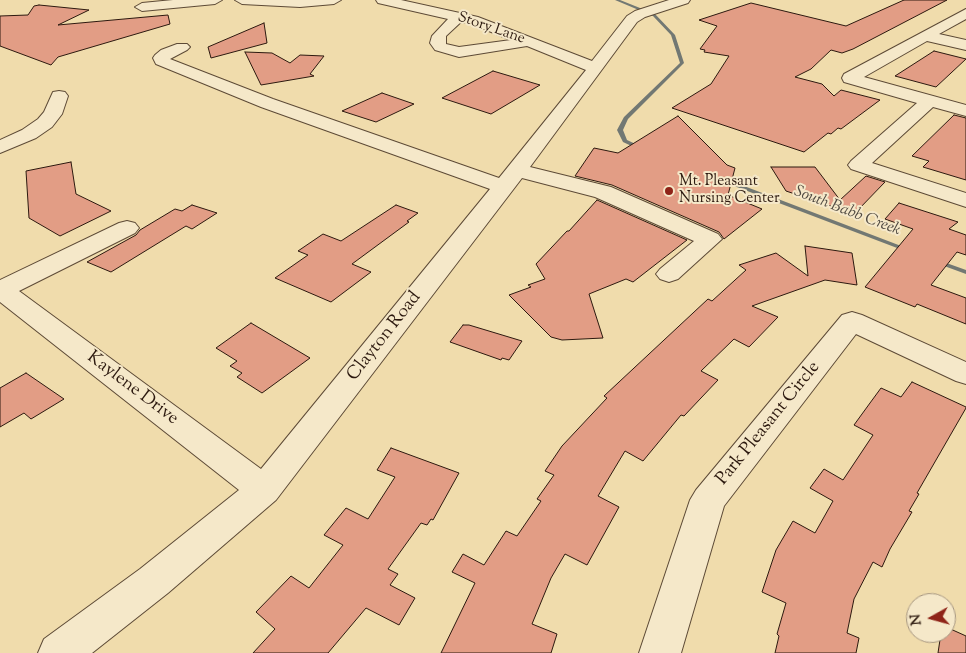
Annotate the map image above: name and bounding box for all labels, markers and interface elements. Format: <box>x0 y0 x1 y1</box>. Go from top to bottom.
street label: Story Lane <box>455 9 527 49</box>
place label: Mt. Pleasant Nursing Center <box>679 173 780 208</box>
water label: South Babb Creek <box>791 183 903 241</box>
marker: Mt. Pleasant Nursing Center <box>663 185 675 197</box>
street label: Clayton Road <box>343 288 427 386</box>
street label: Kaylene Drive <box>82 348 182 430</box>
street label: Park Pleasant Circle <box>712 358 826 490</box>
north arrow <box>906 593 956 643</box>
text: N <box>906 613 928 626</box>

